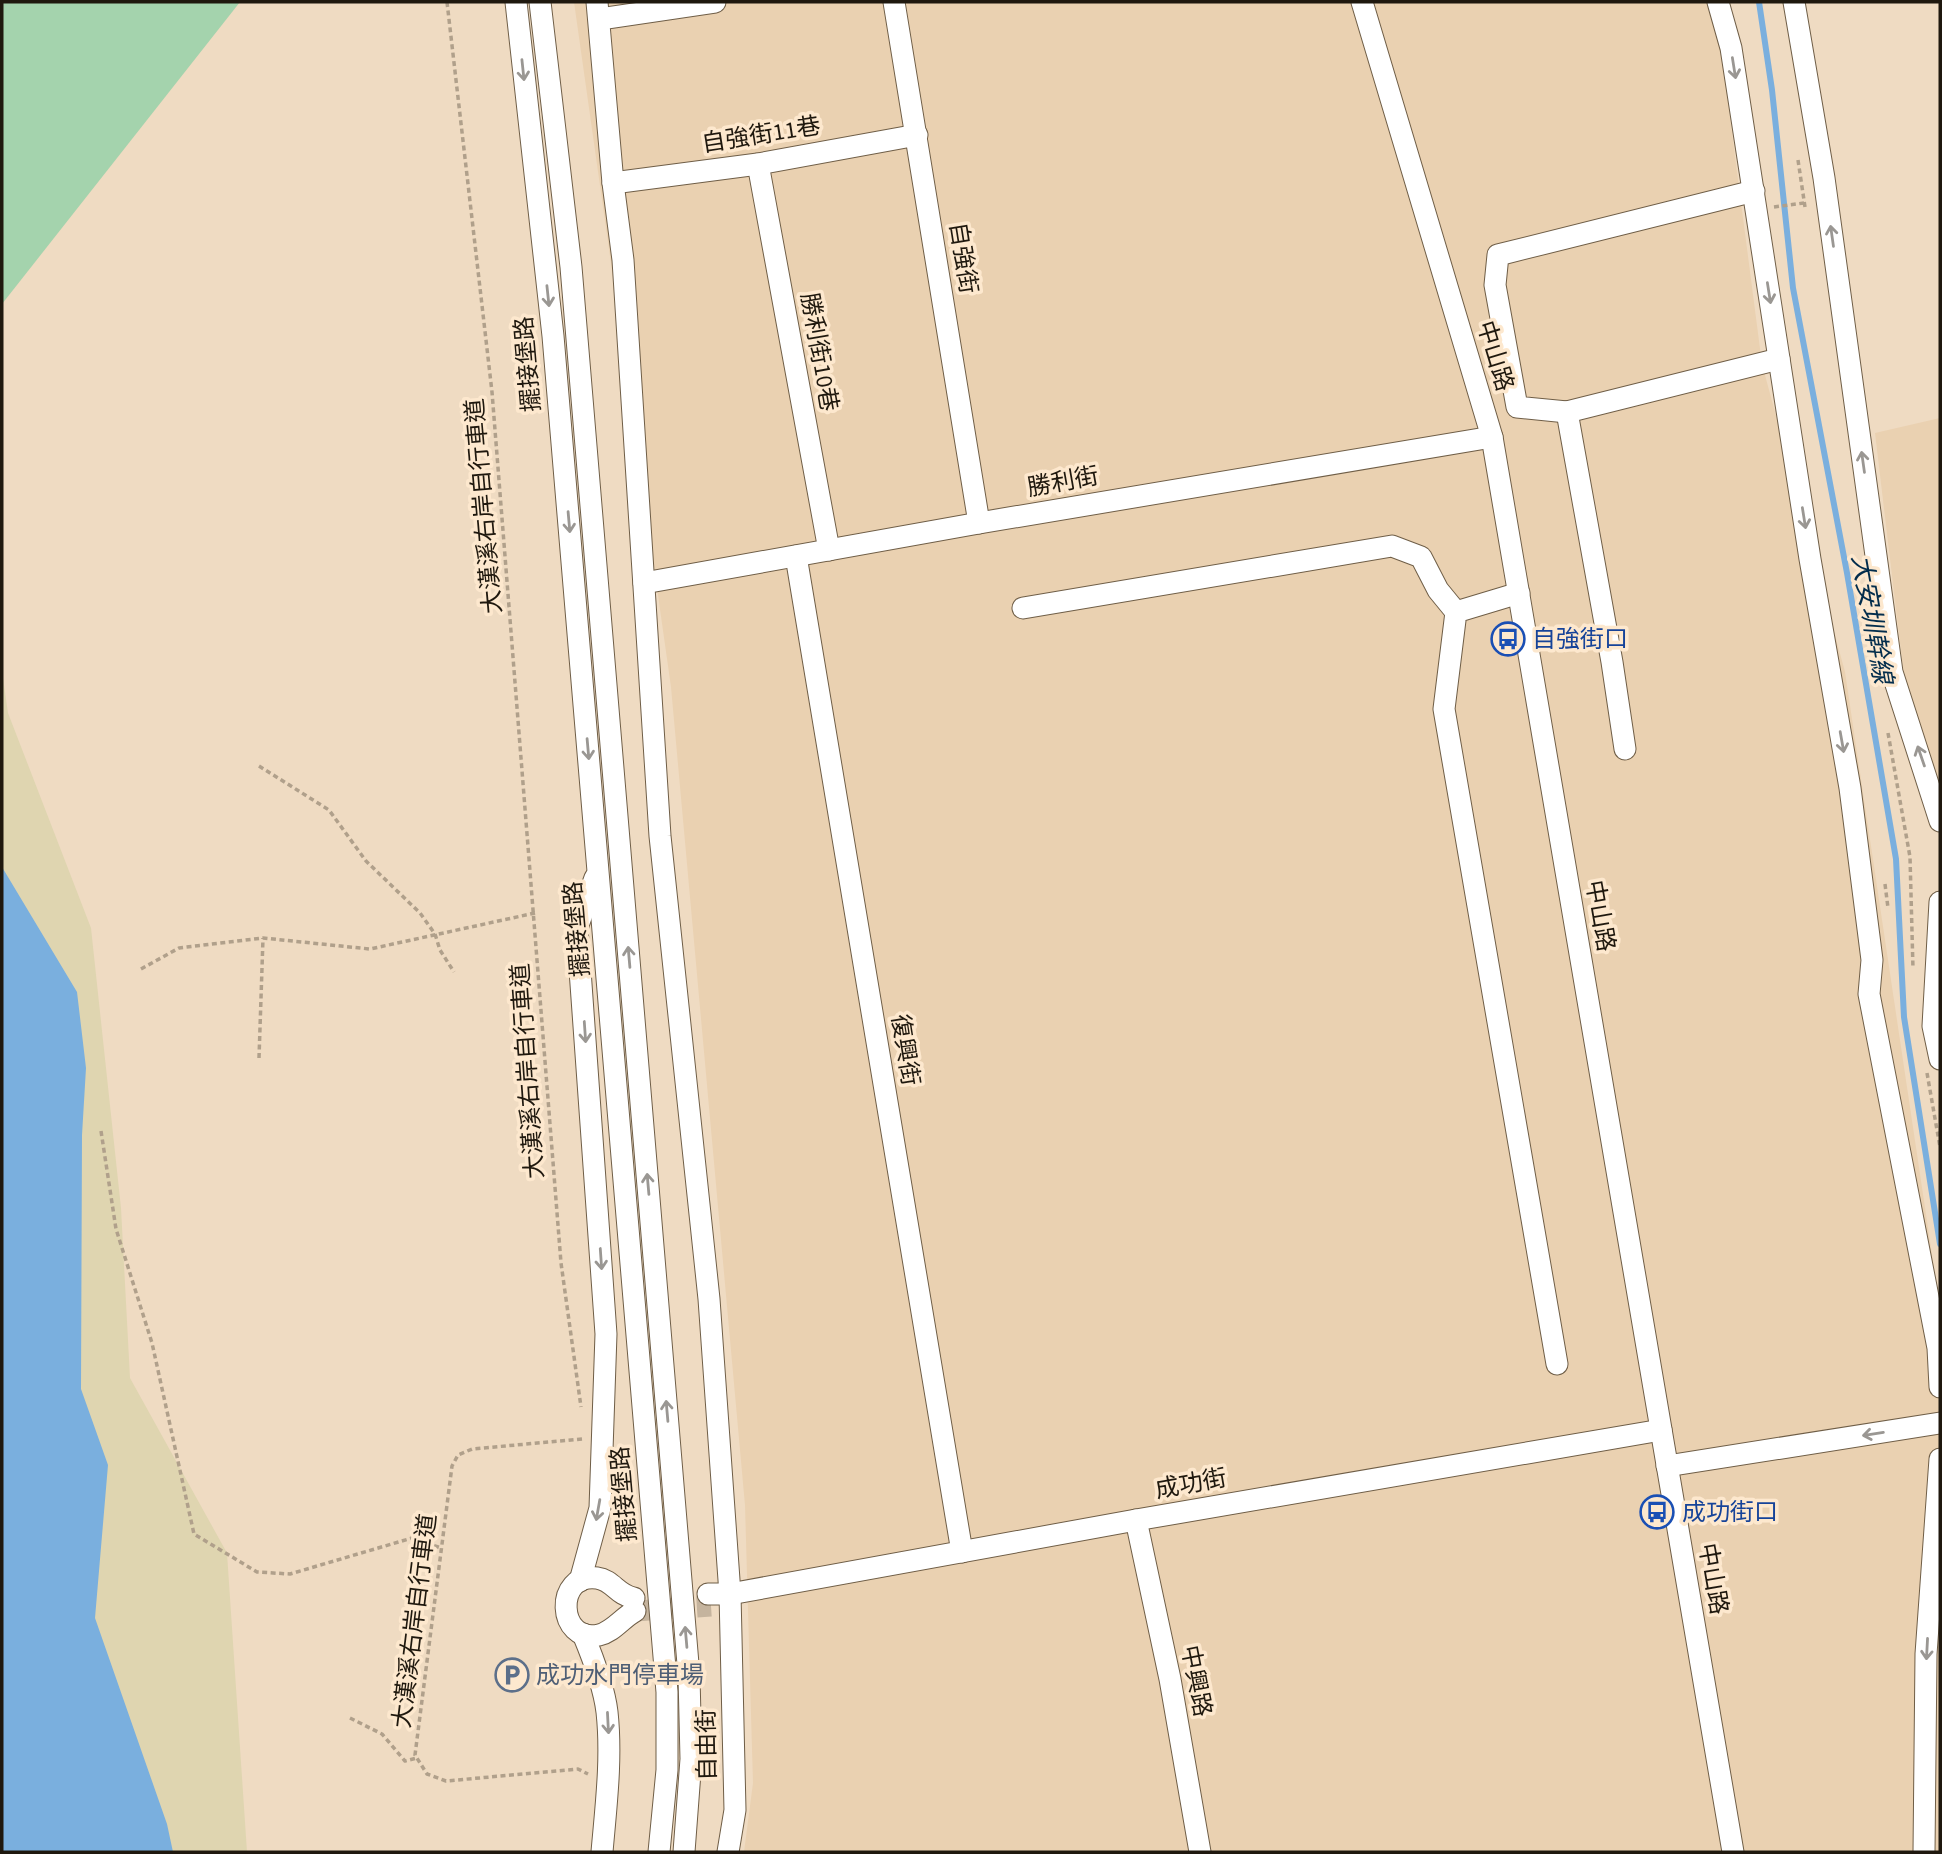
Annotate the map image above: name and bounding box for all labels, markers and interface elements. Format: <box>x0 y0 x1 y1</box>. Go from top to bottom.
one-way arrow <box>1728 56 1741 79</box>
one-way arrow <box>517 58 530 80</box>
street label: 自強街11巷 <box>699 108 823 162</box>
street label: 自強街 <box>940 220 986 296</box>
one-way arrow <box>1826 225 1839 248</box>
one-way arrow <box>1763 281 1776 304</box>
one-way arrow <box>542 284 555 307</box>
street label: 勝利街10巷 <box>791 290 847 414</box>
street label: 擺接堡路 <box>506 315 550 413</box>
street label: 中山路 <box>1468 316 1522 396</box>
street label: 大漢溪右岸自行車道 <box>457 397 511 615</box>
one-way arrow <box>1857 451 1870 474</box>
street label: 勝利街 <box>1025 459 1101 505</box>
one-way arrow <box>1797 506 1810 529</box>
one-way arrow <box>562 511 575 533</box>
water label: 大安圳幹線 <box>1842 552 1902 689</box>
bus stop icon: 自強街口 <box>1489 620 1527 658</box>
place label: 自強街口 <box>1532 622 1628 657</box>
one-way arrow <box>1836 730 1849 753</box>
one-way arrow <box>582 737 595 760</box>
one-way arrow <box>1913 746 1926 768</box>
street label: 中山路 <box>1577 878 1623 954</box>
street label: 擺接堡路 <box>555 880 599 978</box>
one-way arrow <box>622 946 635 969</box>
street label: 大漢溪右岸自行車道 <box>503 962 553 1180</box>
street label: 復興街 <box>882 1012 928 1088</box>
one-way arrow <box>578 1020 591 1043</box>
one-way arrow <box>641 1173 654 1196</box>
one-way arrow <box>595 1247 608 1270</box>
one-way arrow <box>660 1400 673 1422</box>
one-way arrow <box>1862 1428 1885 1441</box>
street label: 擺接堡路 <box>602 1445 646 1543</box>
street label: 成功街 <box>1153 1461 1229 1507</box>
bus stop icon: 成功街口 <box>1638 1493 1676 1531</box>
place label: 成功街口 <box>1682 1495 1778 1530</box>
one-way arrow <box>591 1498 605 1521</box>
street label: 大漢溪右岸自行車道 <box>384 1512 446 1730</box>
street label: 中山路 <box>1690 1541 1736 1617</box>
one-way arrow <box>679 1627 692 1649</box>
one-way arrow <box>1920 1638 1933 1661</box>
street label: 中興路 <box>1172 1642 1220 1720</box>
parking icon: 成功水門停車場 <box>493 1656 531 1694</box>
place label: 成功水門停車場 <box>536 1658 704 1693</box>
street label: 自由街 <box>689 1709 725 1781</box>
one-way arrow <box>602 1711 615 1734</box>

